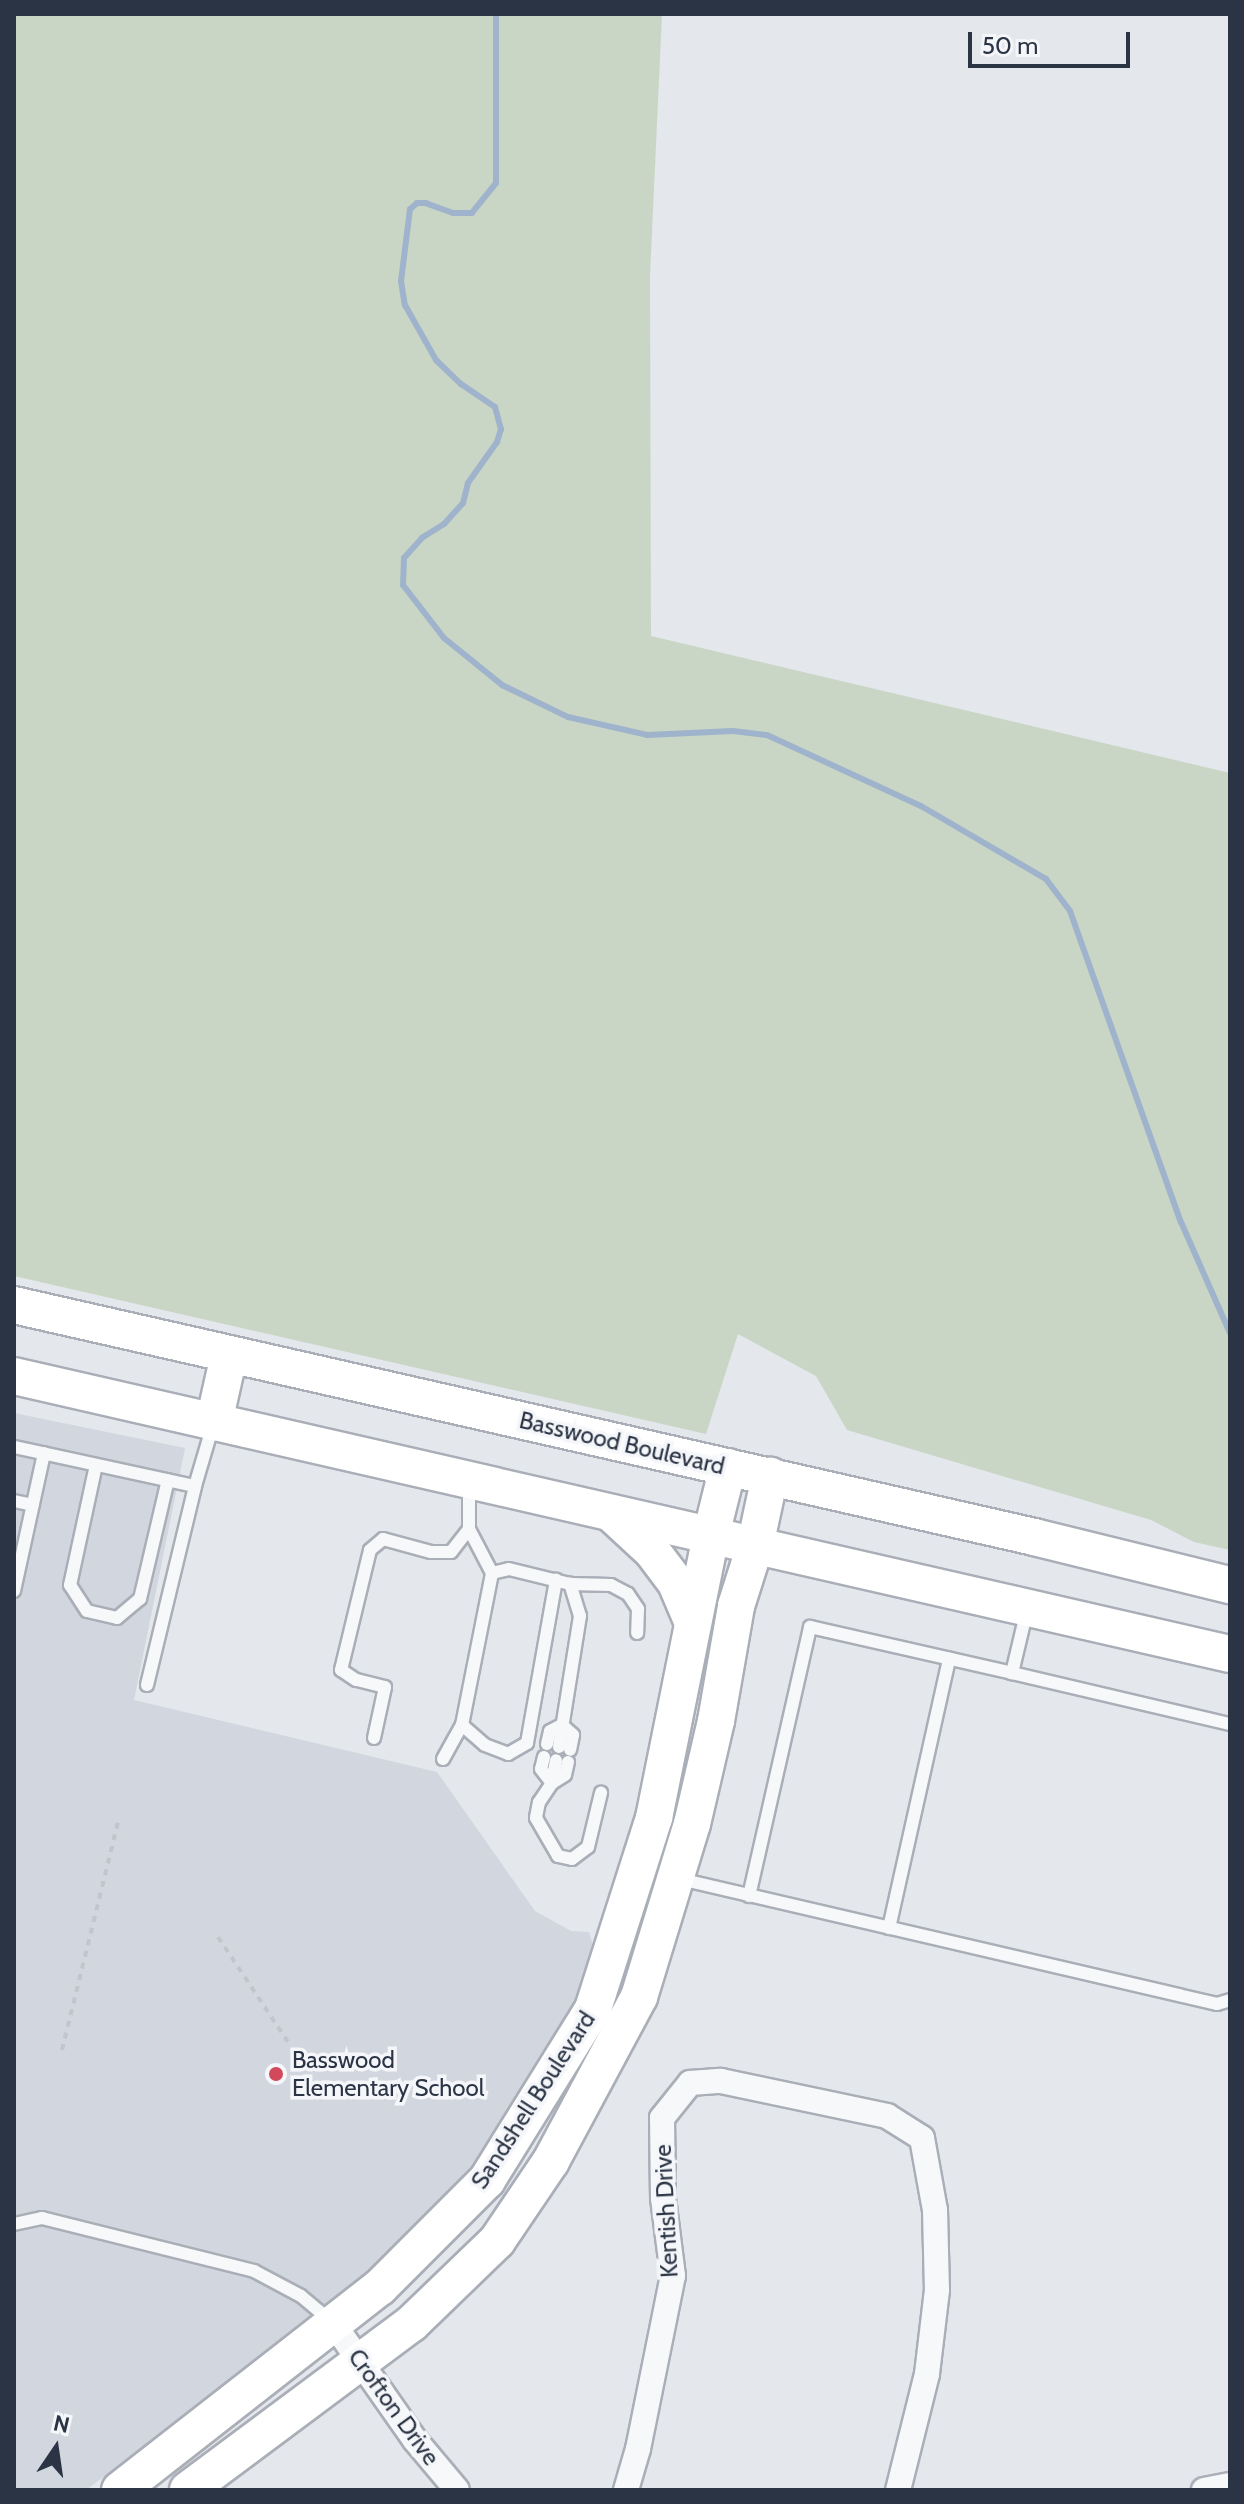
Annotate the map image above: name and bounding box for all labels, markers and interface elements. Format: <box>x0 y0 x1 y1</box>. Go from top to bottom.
scale bar <box>972 16 1134 66</box>
text: 50 m <box>982 31 1038 60</box>
street label: Basswood Boulevard <box>517 1405 727 1481</box>
street label: Sandshell Boulevard <box>465 2006 601 2194</box>
place label: Basswood Elementary School <box>292 2046 484 2102</box>
marker: Basswood Elementary School <box>267 2065 285 2083</box>
street label: Kentish Drive <box>648 2144 684 2278</box>
street label: Crofton Drive <box>342 2343 446 2471</box>
north arrow <box>16 2408 96 2488</box>
text: N <box>51 2409 72 2439</box>

